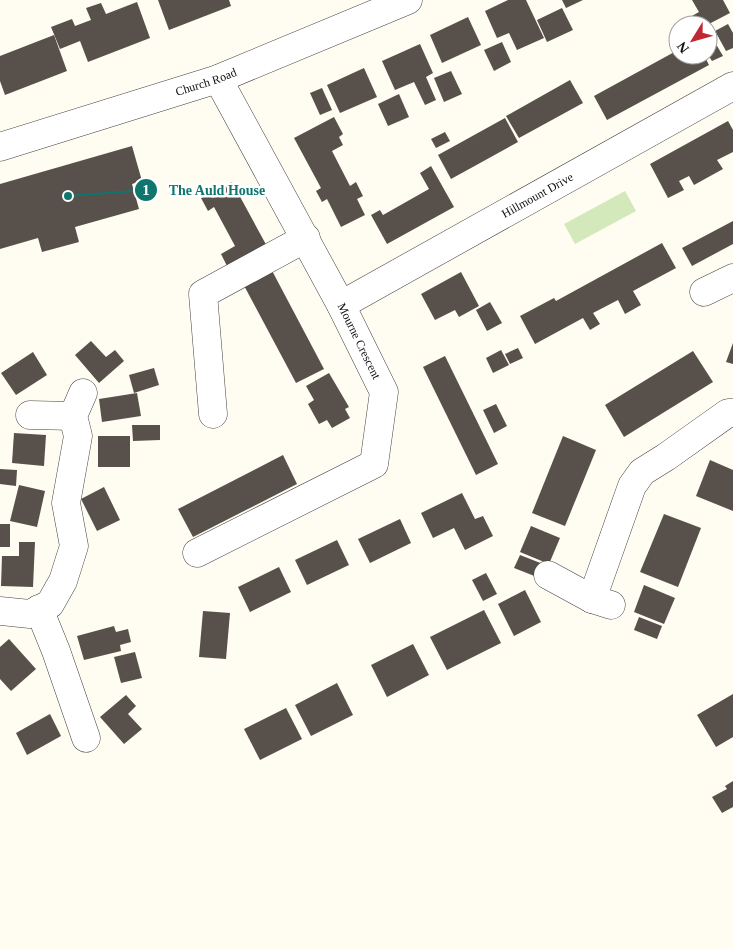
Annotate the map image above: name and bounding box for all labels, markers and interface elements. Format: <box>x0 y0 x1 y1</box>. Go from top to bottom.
north arrow <box>668 15 718 65</box>
text: N <box>674 39 692 56</box>
street label: Church Road <box>174 65 239 99</box>
street label: Hillmount Drive <box>499 170 576 221</box>
callout: The Auld House <box>133 176 276 205</box>
text: 1 <box>142 182 150 198</box>
text: The Auld House <box>169 183 265 198</box>
street label: Mourne Crescent <box>335 301 384 382</box>

